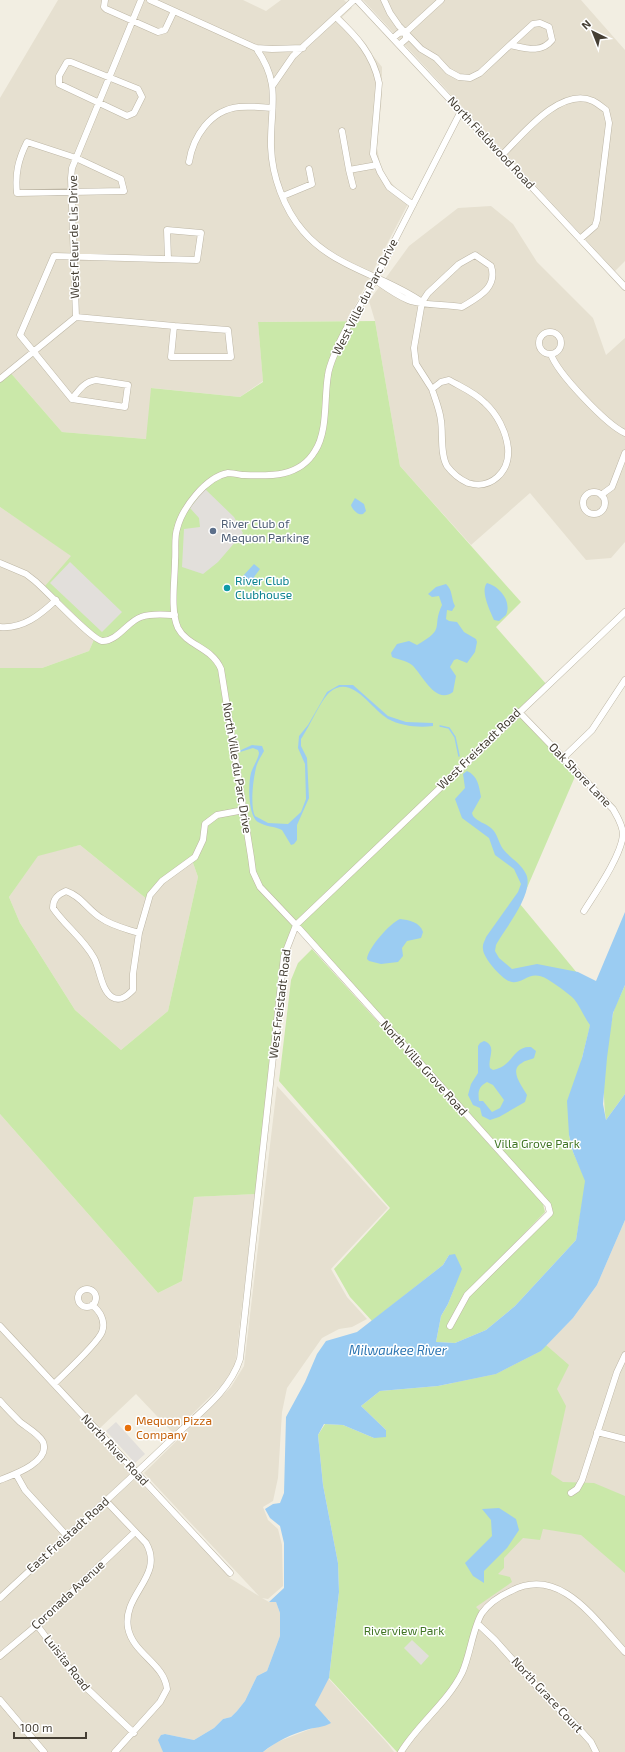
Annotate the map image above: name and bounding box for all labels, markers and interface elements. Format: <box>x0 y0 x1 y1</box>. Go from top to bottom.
north arrow <box>573 12 613 52</box>
text: N <box>578 17 593 32</box>
street label: North Fieldwood Road <box>445 93 538 191</box>
street label: West Fleur de Lis Drive <box>65 175 81 299</box>
street label: West Ville du Parc Drive <box>329 236 400 357</box>
place label: River Club of Mequon Parking <box>221 516 310 544</box>
marker: River Club of Mequon Parking <box>208 526 218 536</box>
place label: River Club Clubhouse <box>235 573 292 601</box>
marker: River Club Clubhouse <box>222 583 232 593</box>
street label: North Ville du Parc Drive <box>221 701 255 834</box>
street label: West Freistadt Road <box>434 705 523 792</box>
street label: Oak Shore Lane <box>547 739 615 809</box>
street label: West Freistadt Road <box>265 948 293 1059</box>
street label: North Villa Grove Road <box>378 1017 471 1118</box>
park label: Villa Grove Park <box>494 1136 580 1150</box>
water label: Milwaukee River <box>349 1342 448 1358</box>
street label: North River Road <box>79 1411 152 1488</box>
place label: Mequon Pizza Company <box>136 1413 212 1441</box>
marker: Mequon Pizza Company <box>123 1423 133 1433</box>
street label: East Freistadt Road <box>23 1494 111 1575</box>
street label: Coronada Avenue <box>28 1557 107 1632</box>
park label: Riverview Park <box>364 1623 444 1637</box>
street label: Luisita Road <box>42 1632 94 1693</box>
street label: North Grace Court <box>509 1654 587 1735</box>
scale bar <box>14 1714 86 1740</box>
text: 100 m <box>20 1720 52 1734</box>

